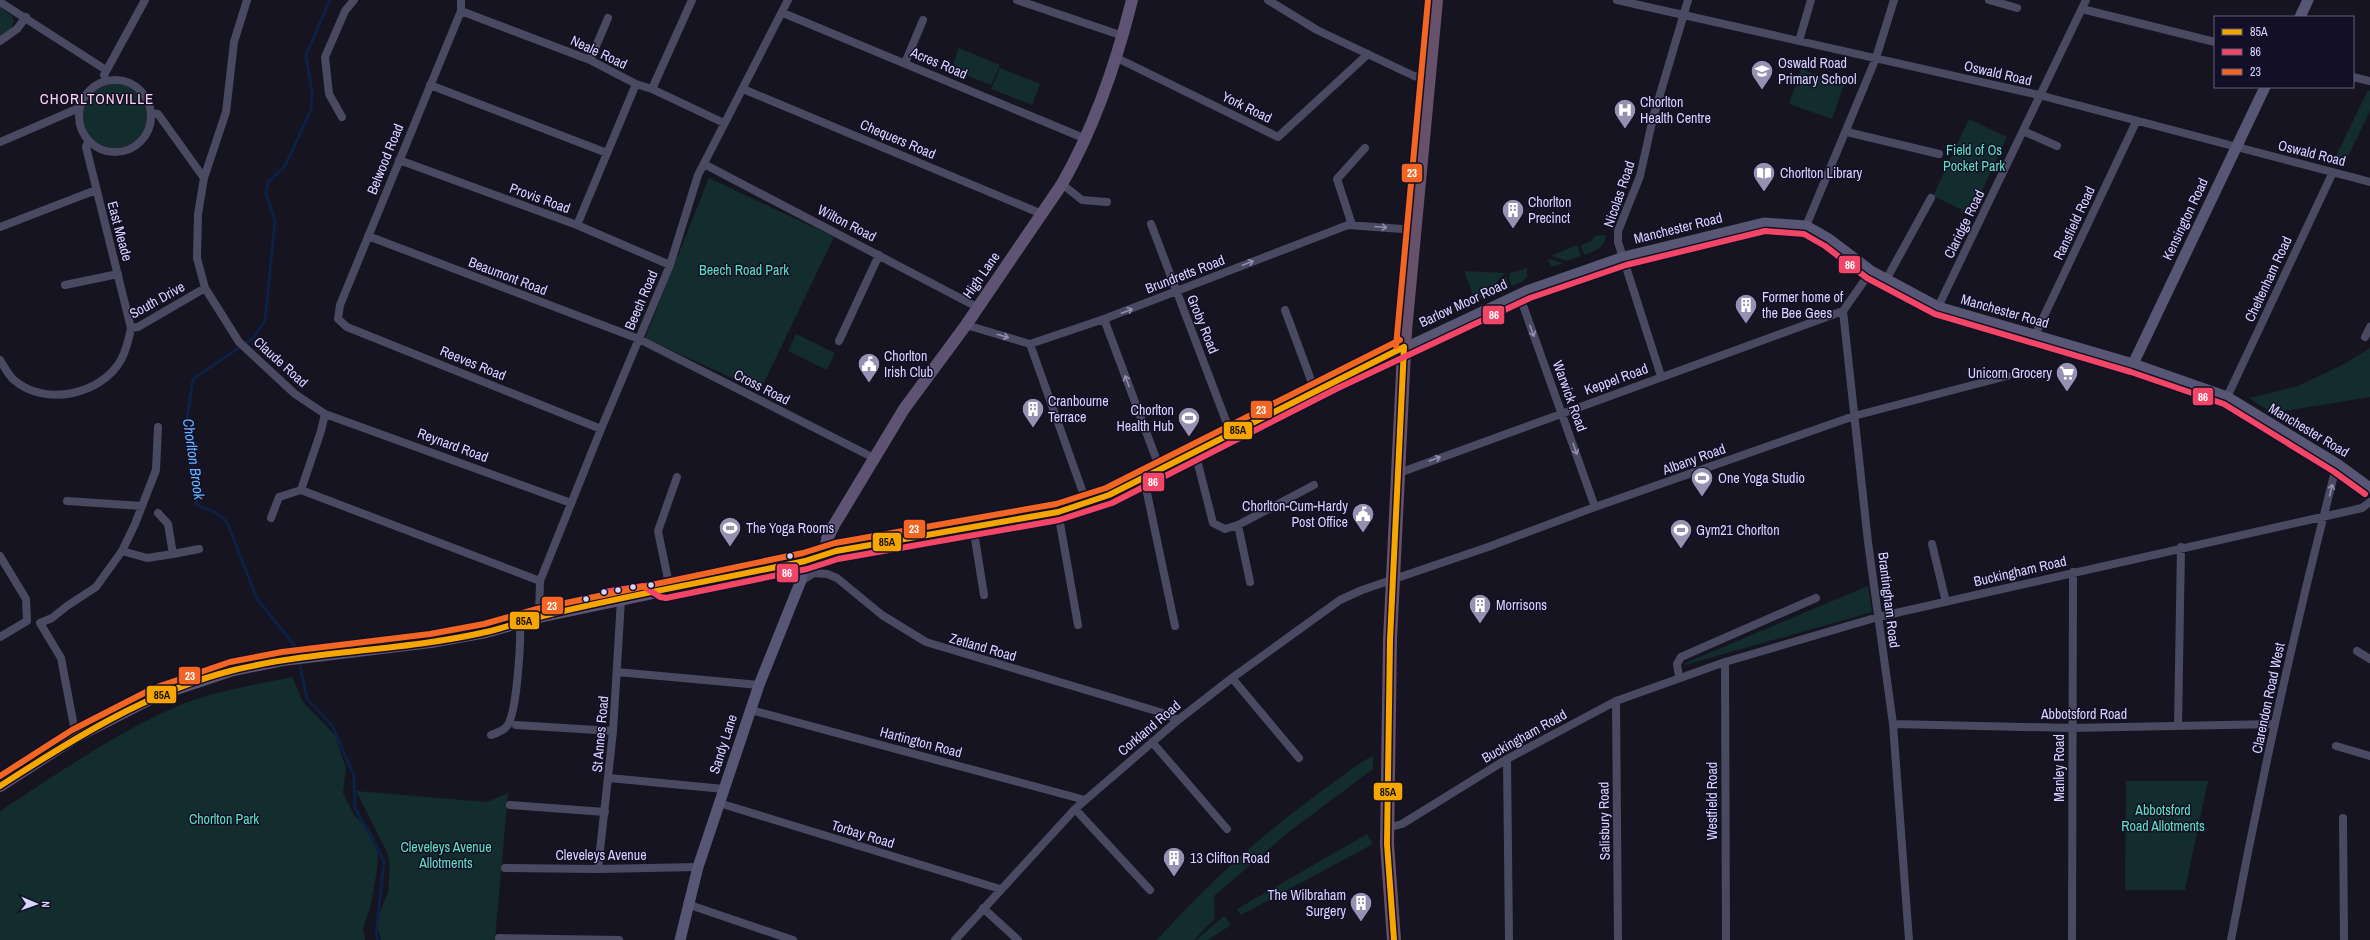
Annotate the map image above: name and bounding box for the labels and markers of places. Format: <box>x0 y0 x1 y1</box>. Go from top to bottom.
place label: Oswald Road Primary School <box>1778 54 1856 88</box>
school or university icon: Oswald Road Primary School <box>1749 58 1775 91</box>
place label: Chorlton Health Centre <box>1640 93 1711 127</box>
hospital icon: Chorlton Health Centre <box>1612 97 1638 130</box>
library icon: Chorlton Library <box>1751 160 1777 193</box>
place label: Chorlton Library <box>1780 164 1863 182</box>
place label: Chorlton Precinct <box>1528 193 1571 227</box>
building icon: Chorlton Precinct <box>1500 197 1526 230</box>
place label: Former home of the Bee Gees <box>1762 288 1844 322</box>
building icon: Former home of the Bee Gees <box>1733 292 1759 325</box>
place label: Chorlton Irish Club <box>884 347 933 381</box>
public building icon: Chorlton Irish Club <box>856 351 882 384</box>
supermarket icon: Unicorn Grocery <box>2054 360 2080 393</box>
place label: Unicorn Grocery <box>1968 364 2052 382</box>
place label: Cranbourne Terrace <box>1048 392 1109 426</box>
building icon: Cranbourne Terrace <box>1020 396 1046 429</box>
place label: Chorlton Health Hub <box>1117 401 1174 435</box>
sports icon: Chorlton Health Hub <box>1176 405 1202 438</box>
sports icon: One Yoga Studio <box>1689 465 1715 498</box>
place label: One Yoga Studio <box>1718 469 1805 487</box>
place label: Chorlton-Cum-Hardy Post Office <box>1242 497 1348 531</box>
public building icon: Chorlton-Cum-Hardy Post Office <box>1350 501 1376 534</box>
sports icon: The Yoga Rooms <box>717 515 743 548</box>
sports icon: Gym21 Chorlton <box>1668 517 1694 550</box>
place label: The Yoga Rooms <box>746 519 834 537</box>
place label: Gym21 Chorlton <box>1696 521 1780 539</box>
unlabelled marker <box>785 551 795 561</box>
unlabelled marker <box>646 580 656 590</box>
unlabelled marker <box>628 582 638 592</box>
unlabelled marker <box>613 585 623 595</box>
unlabelled marker <box>599 587 609 597</box>
building icon: Morrisons <box>1467 592 1493 625</box>
unlabelled marker <box>581 594 591 604</box>
place label: Morrisons <box>1496 596 1547 614</box>
building icon: 13 Clifton Road <box>1161 845 1187 878</box>
place label: 13 Clifton Road <box>1190 849 1270 867</box>
place label: The Wilbraham Surgery <box>1268 886 1346 920</box>
building icon: The Wilbraham Surgery <box>1348 890 1374 923</box>

